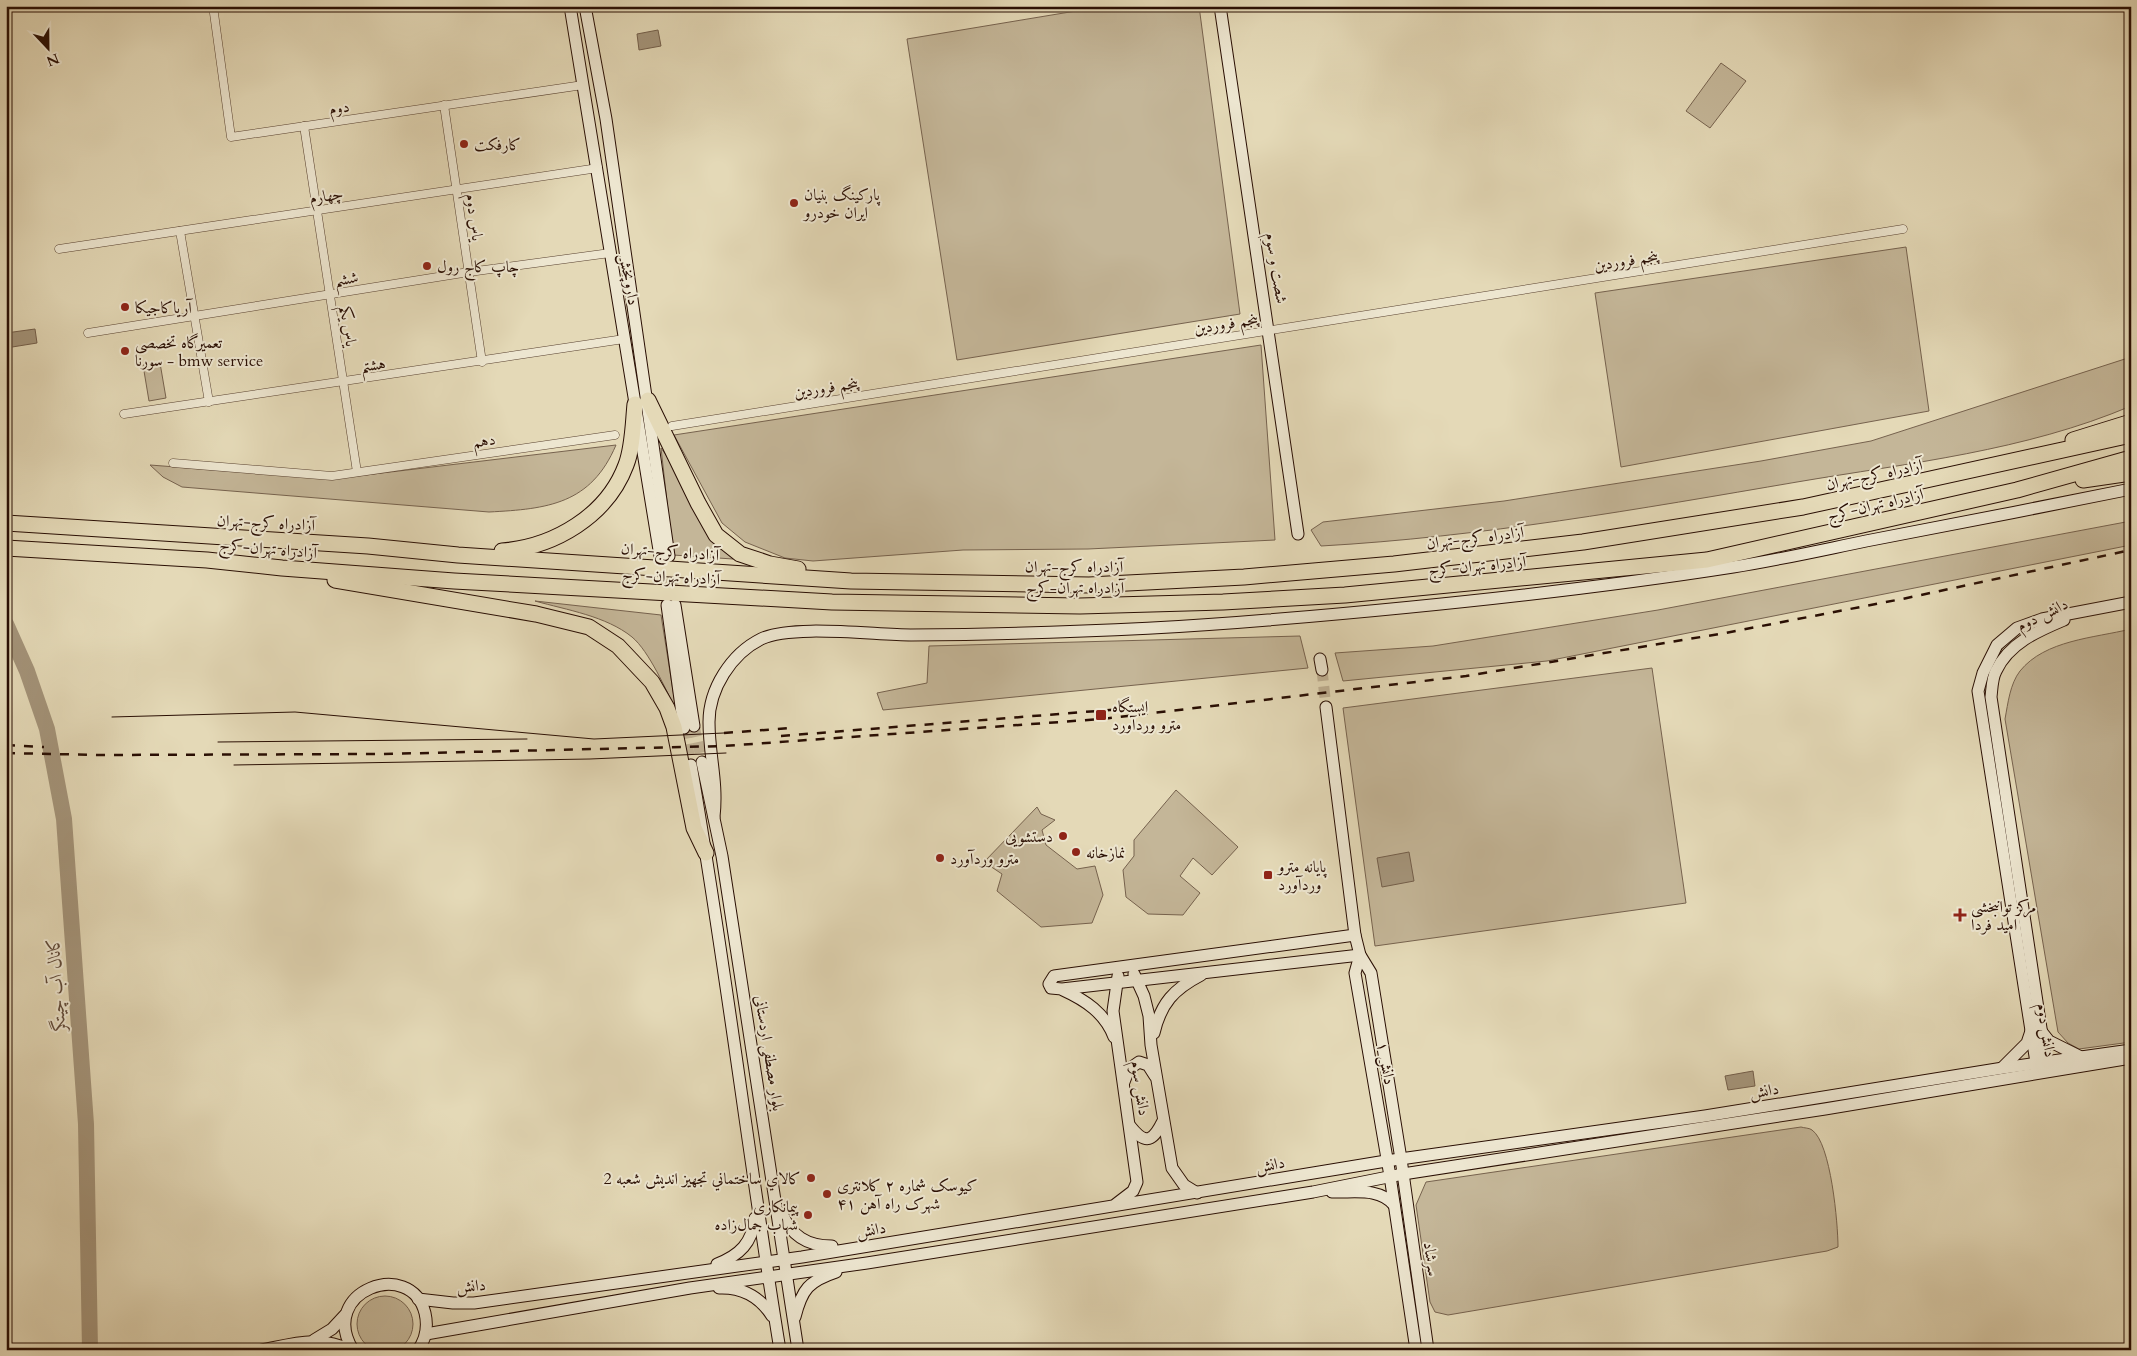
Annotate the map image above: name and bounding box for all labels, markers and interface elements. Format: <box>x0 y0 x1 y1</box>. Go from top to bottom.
north arrow <box>22 22 72 72</box>
text: N <box>43 49 62 71</box>
street label: دوم <box>327 95 352 123</box>
place label: کارفکت <box>474 134 521 156</box>
marker: کارفکت <box>458 138 470 150</box>
street label: چهارم <box>308 182 345 212</box>
place label: پارکینگ بنیان ایران خودرو <box>802 184 881 224</box>
street label: یاس دوم <box>457 192 488 244</box>
marker: پارکینگ بنیان ایران خودرو <box>788 197 800 209</box>
street label: شصت و سوم <box>1257 231 1292 306</box>
street label: پنجم فروردین <box>1592 245 1662 281</box>
street label: داروپخش <box>614 251 644 307</box>
place label: چاپ کاج رول <box>437 256 519 281</box>
marker: چاپ کاج رول <box>421 260 433 272</box>
street label: ششم <box>332 266 361 297</box>
place label: آریاکاجیکا <box>135 297 193 319</box>
marker: آریاکاجیکا <box>119 301 131 313</box>
street label: یاس یکم <box>330 304 362 350</box>
street label: پنجم فروردین <box>1192 308 1262 344</box>
place label: تعمیرگاه تخصصی سورنا - bmw service <box>135 332 263 372</box>
marker: تعمیرگاه تخصصی سورنا - bmw service <box>119 345 131 357</box>
street label: هشتم <box>359 353 388 382</box>
street label: پنجم فروردین <box>792 372 862 408</box>
street label: دهم <box>471 429 498 457</box>
street label: آزادراه کرج-تهران <box>1824 454 1927 499</box>
street label: آزادراه تهران-کرج <box>1825 483 1928 530</box>
street label: آزادراه کرج-تهران <box>216 509 317 540</box>
street label: آزادراه کرج-تهران <box>1425 521 1527 558</box>
street label: آزادراه تهران-کرج <box>218 534 319 567</box>
street label: آزادراه کرج-تهران <box>620 538 721 570</box>
street label: آزادراه تهران-کرج <box>1427 551 1529 584</box>
street label: آزادراه کرج-تهران <box>1025 556 1125 581</box>
street label: آزادراه تهران-کرج <box>621 563 722 594</box>
street label: آزادراه تهران-کرج <box>1026 577 1126 602</box>
street label: دانش دوم <box>2013 593 2073 639</box>
place label: ایستگاه مترو وردآورد <box>1112 696 1181 736</box>
marker: ایستگاه مترو وردآورد <box>1094 708 1108 722</box>
place label: دستشویی <box>1005 826 1053 848</box>
marker: دستشویی <box>1057 830 1069 842</box>
place label: نمازخانه <box>1086 842 1126 864</box>
marker: نمازخانه <box>1070 846 1082 858</box>
place label: مترو وردآورد <box>950 848 1019 870</box>
marker: مترو وردآورد <box>934 852 946 864</box>
place label: پایانه مترو وردآورد <box>1276 856 1327 896</box>
marker: پایانه مترو وردآورد <box>1262 869 1274 881</box>
place label: مرکز توانبخشی امید فردا <box>1971 896 2036 936</box>
marker: مرکز توانبخشی امید فردا <box>1953 908 1967 922</box>
water label: کانال آب چیتگر <box>41 935 72 1033</box>
street label: بلوار مصطفی اردستانی <box>749 994 789 1113</box>
street label: دانش دوم <box>2028 1001 2061 1059</box>
street label: دانش ۱ <box>1371 1040 1401 1086</box>
street label: دانش سوم <box>1122 1059 1155 1118</box>
street label: دانش <box>1748 1078 1780 1104</box>
street label: دانش <box>1254 1152 1287 1178</box>
place label: كالاي ساختماني تجهيز انديش شعبه 2 <box>604 1168 801 1191</box>
marker: كالاي ساختماني تجهيز انديش شعبه 2 <box>805 1172 817 1184</box>
place label: کیوسک شماره ۲ کلانتری ۴۱ شهرک راه آهن <box>837 1175 978 1215</box>
marker: کیوسک شماره ۲ کلانتری ۴۱ شهرک راه آهن <box>821 1188 833 1200</box>
place label: پیمانکاری شهاب جمال‌زاده <box>714 1196 799 1236</box>
marker: پیمانکاری شهاب جمال‌زاده <box>802 1209 814 1221</box>
street label: دانش <box>855 1217 887 1243</box>
street label: سرشاد <box>1418 1241 1444 1278</box>
street label: دانش <box>456 1274 487 1298</box>

